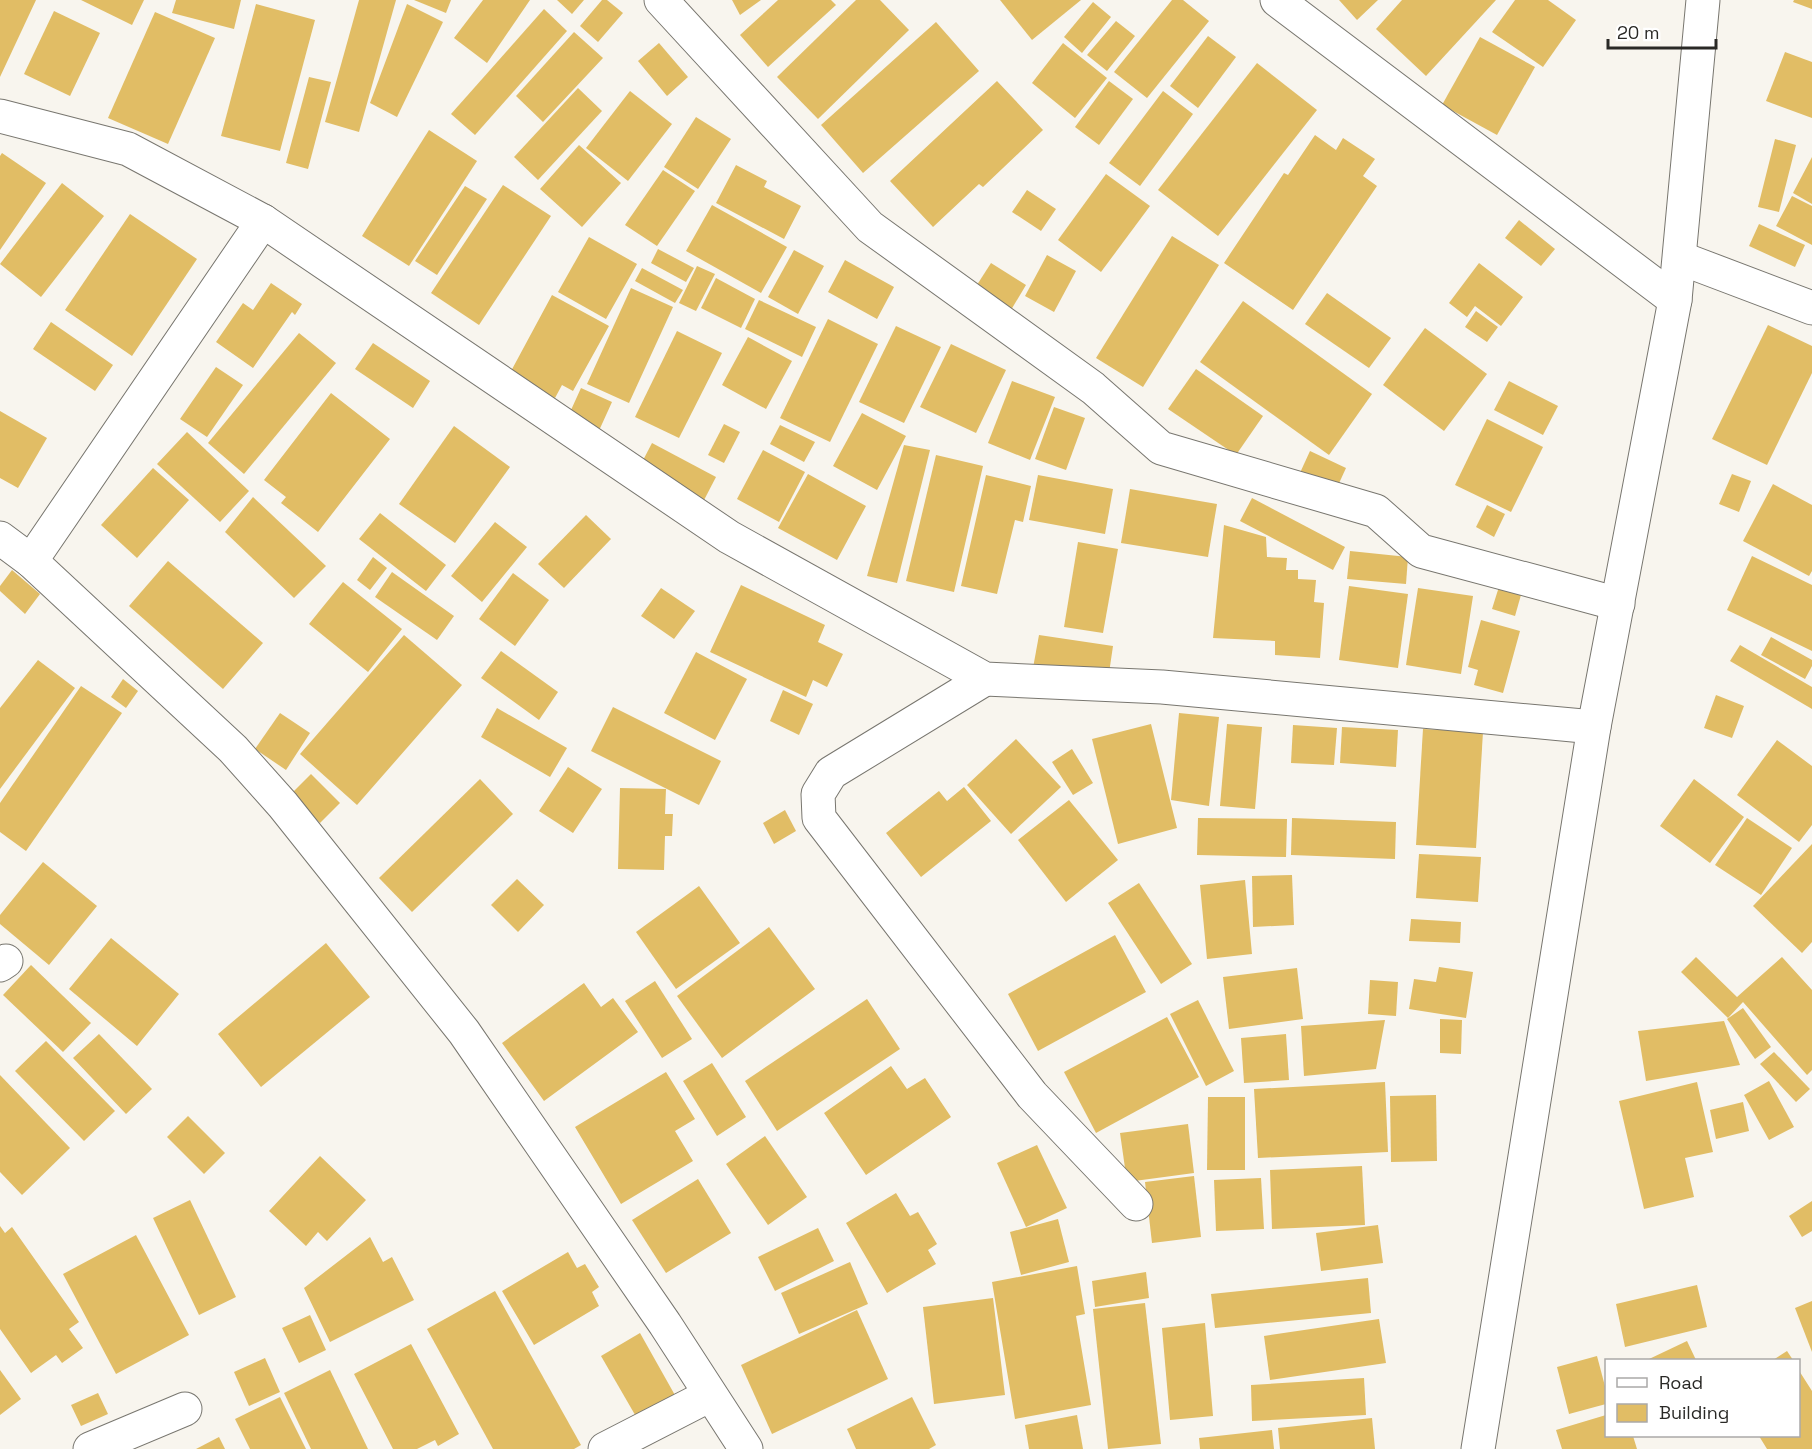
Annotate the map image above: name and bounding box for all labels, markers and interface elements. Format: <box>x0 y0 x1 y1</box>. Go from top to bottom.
scale bar <box>1608 12 1716 50</box>
text: 20 m <box>1617 21 1660 44</box>
legend <box>1605 1359 1800 1437</box>
text: Road <box>1659 1371 1703 1394</box>
text: Building <box>1659 1401 1729 1424</box>

